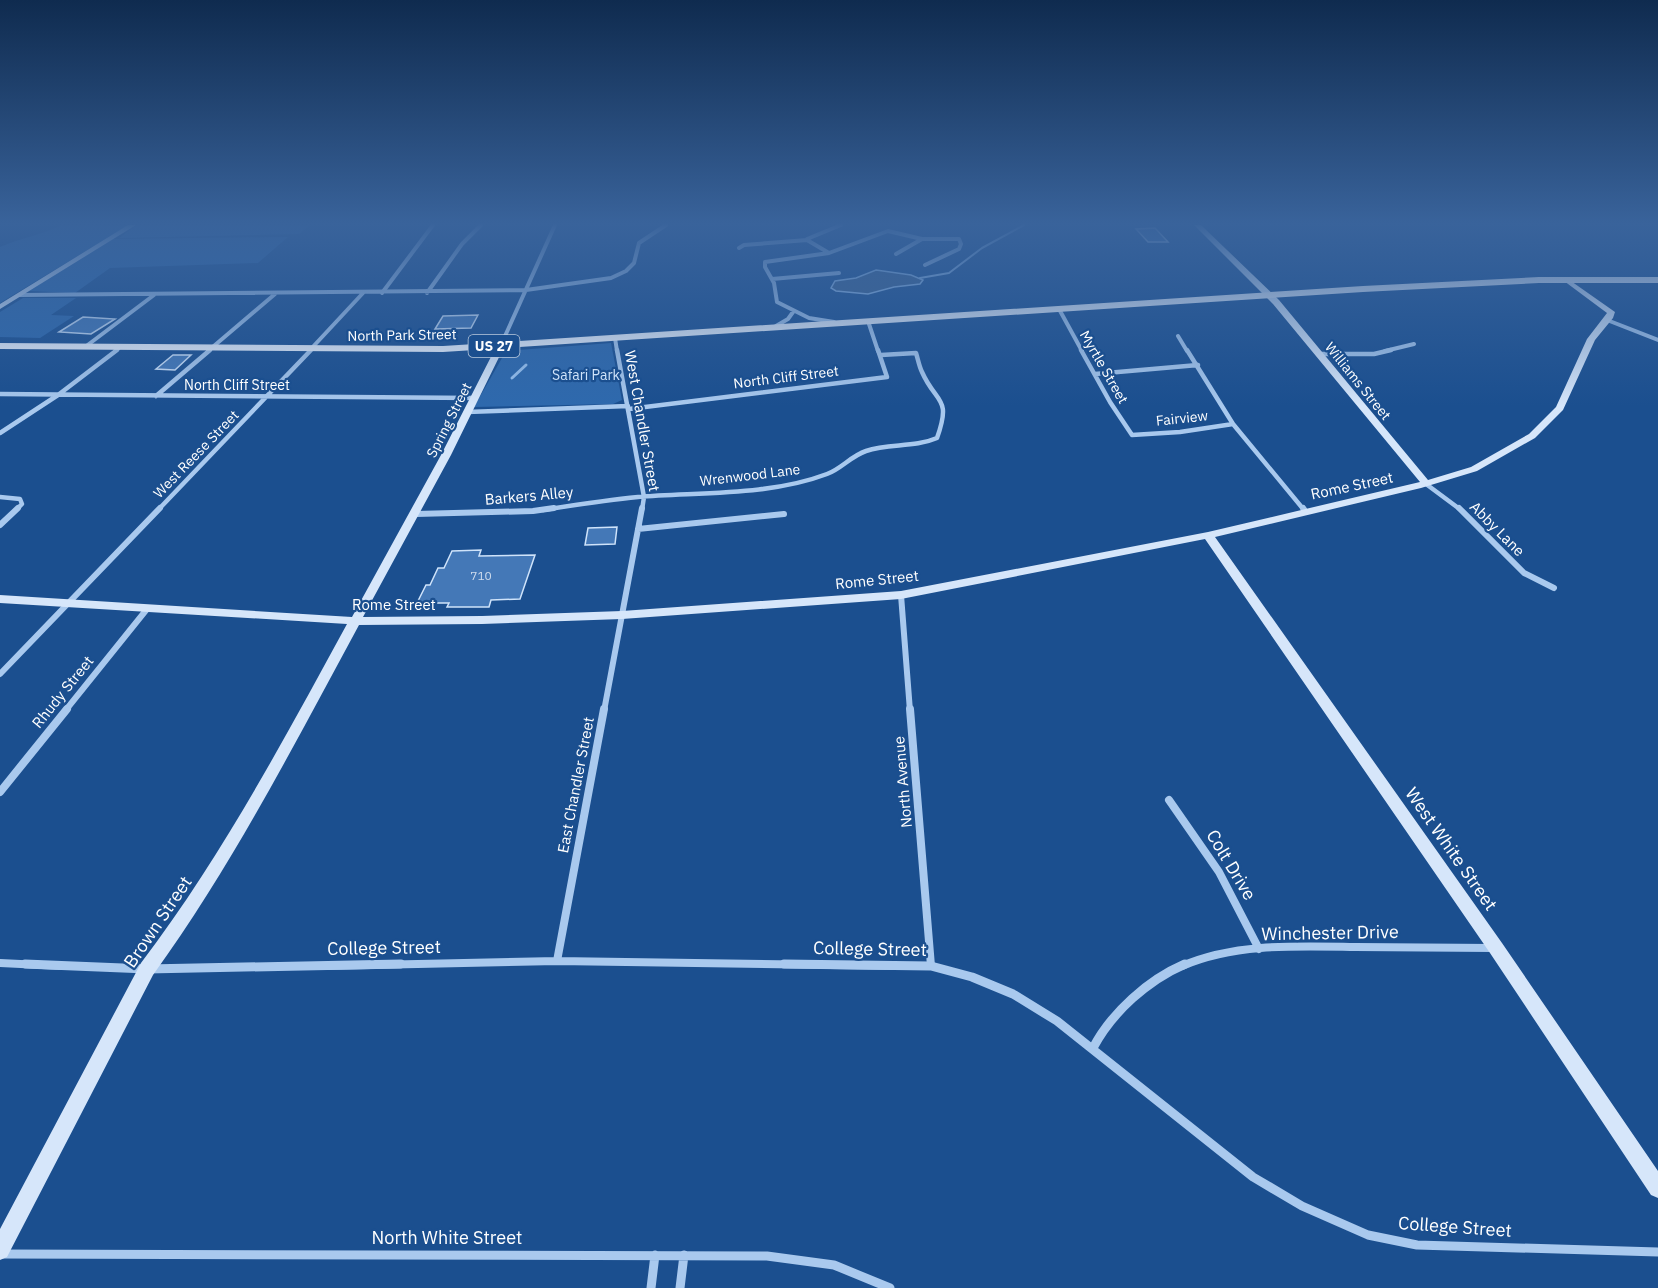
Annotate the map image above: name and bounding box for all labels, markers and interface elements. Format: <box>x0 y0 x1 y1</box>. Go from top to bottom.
street label: North Park Street <box>347 325 457 345</box>
street label: Myrtle Street <box>1076 327 1132 407</box>
road number: US 27 <box>468 335 520 357</box>
street label: Williams Street <box>1321 338 1395 424</box>
street label: West Chandler Street <box>621 349 664 493</box>
street label: North Cliff Street <box>732 362 840 392</box>
park label: Safari Park <box>552 366 621 384</box>
street label: North Cliff Street <box>184 376 290 394</box>
street label: Spring Street <box>422 379 476 461</box>
street label: West Reese Street <box>150 406 243 502</box>
street label: Fairview <box>1155 406 1209 430</box>
street label: Wrenwood Lane <box>699 460 801 490</box>
street label: Rome Street <box>1309 468 1395 504</box>
street label: Barkers Alley <box>484 482 575 509</box>
street label: Abby Lane <box>1466 497 1529 560</box>
street label: Rome Street <box>834 566 920 593</box>
house number: 710 <box>470 568 492 583</box>
street label: Rome Street <box>352 595 436 614</box>
street label: Rhudy Street <box>28 652 98 732</box>
street label: East Chandler Street <box>553 715 598 855</box>
street label: North Avenue <box>889 735 916 829</box>
street label: West White Street <box>1400 783 1503 915</box>
street label: Colt Drive <box>1201 825 1262 904</box>
street label: Brown Street <box>118 871 197 972</box>
street label: Winchester Drive <box>1261 920 1399 945</box>
street label: College Street <box>327 935 441 960</box>
street label: College Street <box>813 936 927 961</box>
street label: College Street <box>1397 1211 1513 1242</box>
street label: North White Street <box>372 1226 522 1249</box>

